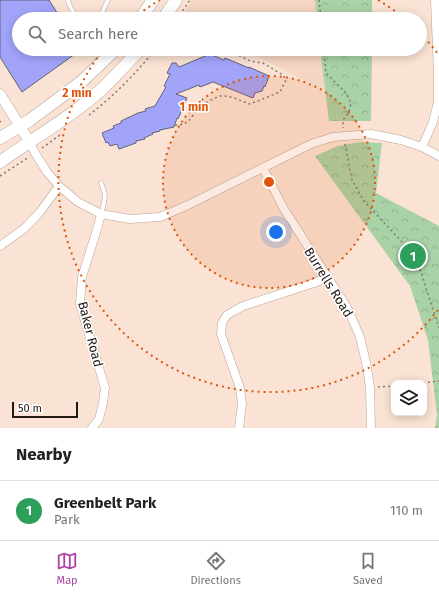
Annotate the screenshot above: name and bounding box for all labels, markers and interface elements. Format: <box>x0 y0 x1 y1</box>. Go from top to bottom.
search box <box>12 12 427 56</box>
icon: search <box>26 23 48 45</box>
text: Search here <box>58 25 138 43</box>
text: 2 min <box>62 86 92 100</box>
text: 1 min <box>180 100 208 114</box>
centre of rings <box>262 175 276 189</box>
your location <box>266 222 286 242</box>
pin: 1 <box>400 241 426 271</box>
street label: Burrells Road <box>301 245 356 320</box>
street label: Baker Road <box>75 300 106 368</box>
map controls <box>391 380 427 416</box>
button: layers <box>391 380 427 416</box>
scale bar <box>12 400 78 419</box>
text: 50 m <box>18 402 42 415</box>
text: Nearby <box>16 444 71 465</box>
text: Greenbelt Park <box>54 494 156 512</box>
text: 1 <box>26 503 32 518</box>
text: 110 m <box>390 503 423 518</box>
text: Park <box>54 512 80 527</box>
tab: Map <box>56 550 78 587</box>
tab: Directions <box>190 550 241 587</box>
tab: Saved <box>353 550 383 587</box>

